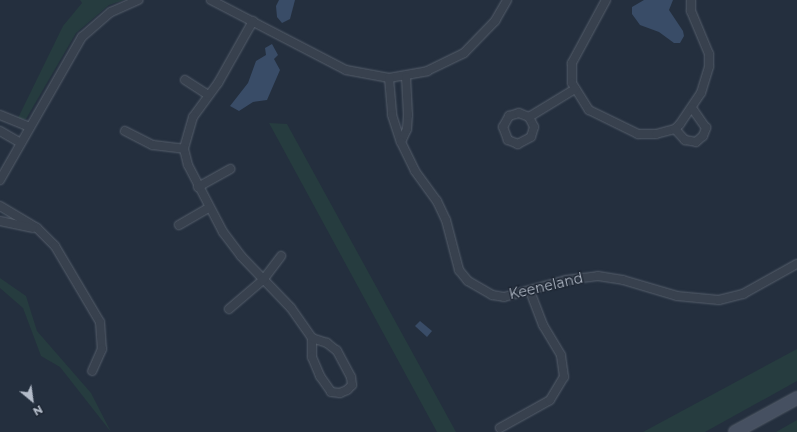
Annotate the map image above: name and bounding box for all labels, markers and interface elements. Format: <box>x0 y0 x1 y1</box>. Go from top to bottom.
street label: Keeneland <box>507 269 585 303</box>
north arrow <box>12 380 52 420</box>
text: N <box>31 402 45 419</box>

